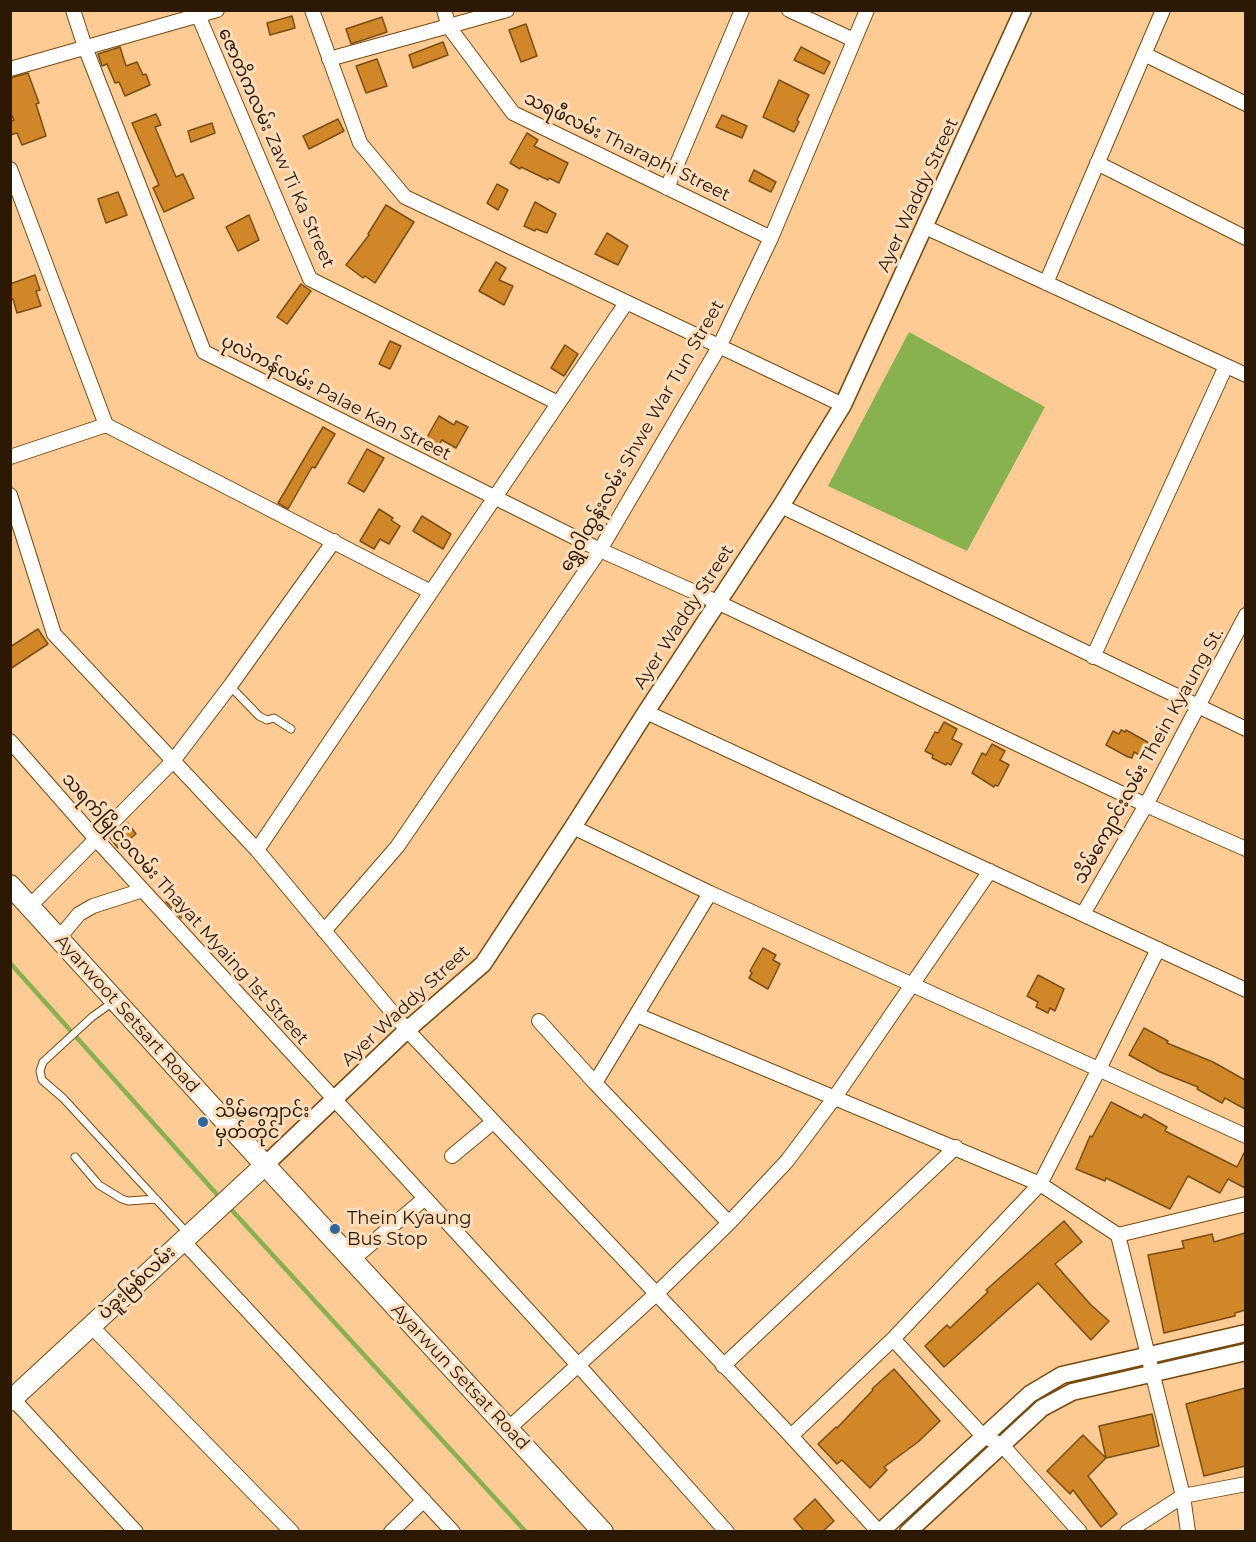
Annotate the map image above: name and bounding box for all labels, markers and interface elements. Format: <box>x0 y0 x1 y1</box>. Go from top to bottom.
street label: ဇောတိကလမ်း Zaw Ti Ka Street <box>213 25 339 271</box>
street label: သရဖီလမ်း Tharaphi Street <box>520 88 734 206</box>
street label: Ayer Waddy Street <box>873 114 963 276</box>
street label: ရွှေဝါထွန်းလမ်း Shwe War Tun Street <box>555 296 729 576</box>
street label: ပုလဲကန်လမ်း Palae Kan Street <box>217 330 455 466</box>
street label: Ayer Waddy Street <box>629 541 739 693</box>
street label: သိမ်ကျောင်းလမ်း Thein Kyaung St. <box>1069 624 1229 888</box>
street label: သရက်မြိုင်၁လမ်း Thayat Myaing 1st Street <box>57 769 313 1049</box>
street label: Ayarwoot Setsart Road <box>50 930 204 1098</box>
street label: Ayer Waddy Street <box>337 941 475 1071</box>
place label: သိမ်ကျောင်း မှတ်တိုင် <box>215 1101 310 1144</box>
marker: သိမ်ကျောင်း မှတ်တိုင် <box>196 1115 210 1129</box>
place label: Thein Kyaung Bus Stop <box>347 1208 472 1250</box>
marker: Thein Kyaung Bus Stop <box>328 1222 342 1236</box>
street label: ပဲခူးမြစ်လမ်း <box>94 1242 180 1324</box>
street label: Ayarwun Setsat Road <box>386 1299 534 1455</box>

